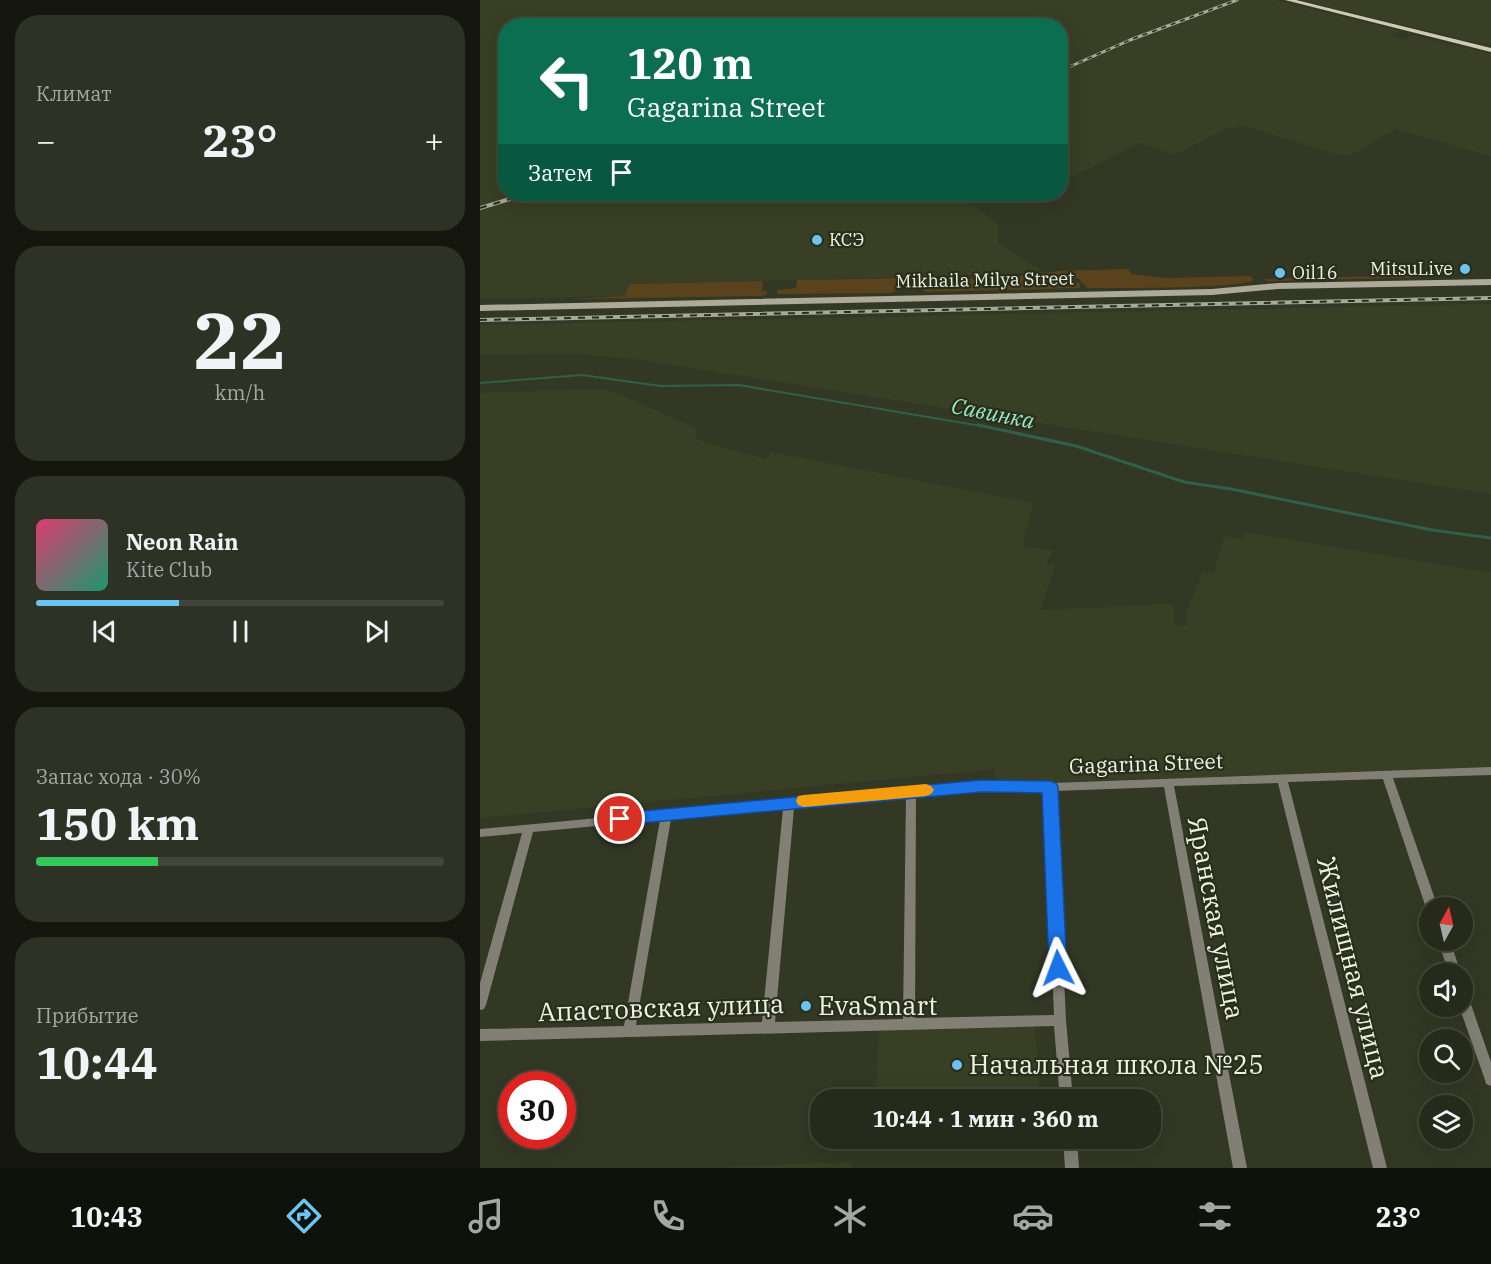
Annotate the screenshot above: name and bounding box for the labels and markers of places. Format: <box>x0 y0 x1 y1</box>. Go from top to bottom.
place label: КСЭ <box>829 228 864 251</box>
marker: КСЭ <box>810 233 824 247</box>
place label: МitsuLive <box>1370 257 1453 280</box>
place label: Oil16 <box>1292 261 1338 284</box>
marker: МitsuLive <box>1458 262 1472 276</box>
marker: Oil16 <box>1273 266 1287 280</box>
pin <box>594 793 645 844</box>
place label: EvaSmart <box>818 988 938 1022</box>
marker: EvaSmart <box>799 999 813 1013</box>
place label: Начальная школа №25 <box>969 1047 1264 1081</box>
marker: Начальная школа №25 <box>950 1058 964 1072</box>

